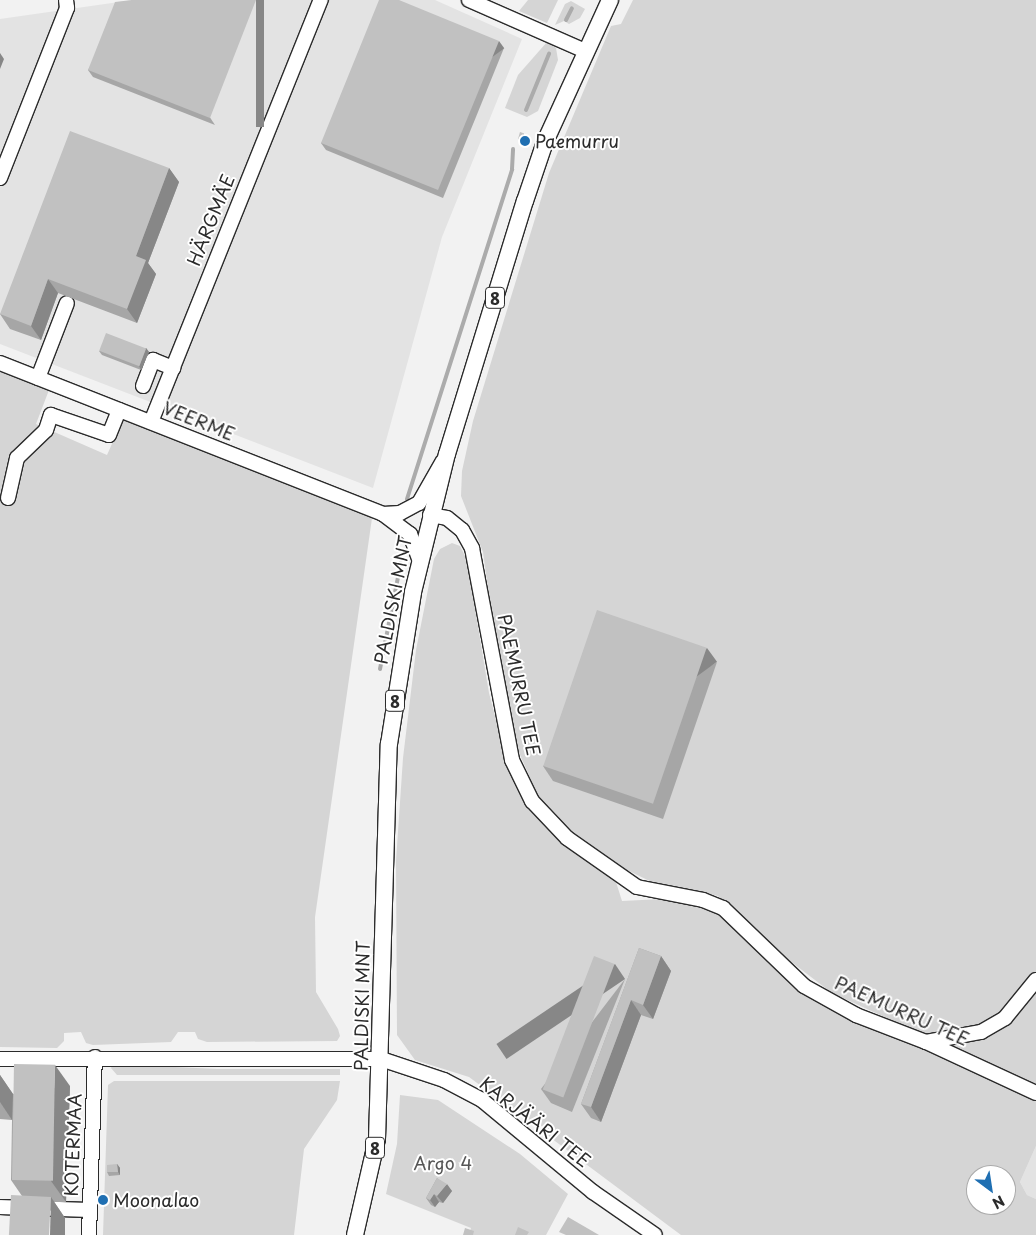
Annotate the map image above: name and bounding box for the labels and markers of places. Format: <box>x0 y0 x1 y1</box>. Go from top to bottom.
place label: Paemurru <box>535 130 619 152</box>
marker: Paemurru <box>519 135 531 147</box>
place label: Moonalao <box>113 1189 199 1211</box>
marker: Moonalao <box>97 1194 109 1206</box>

